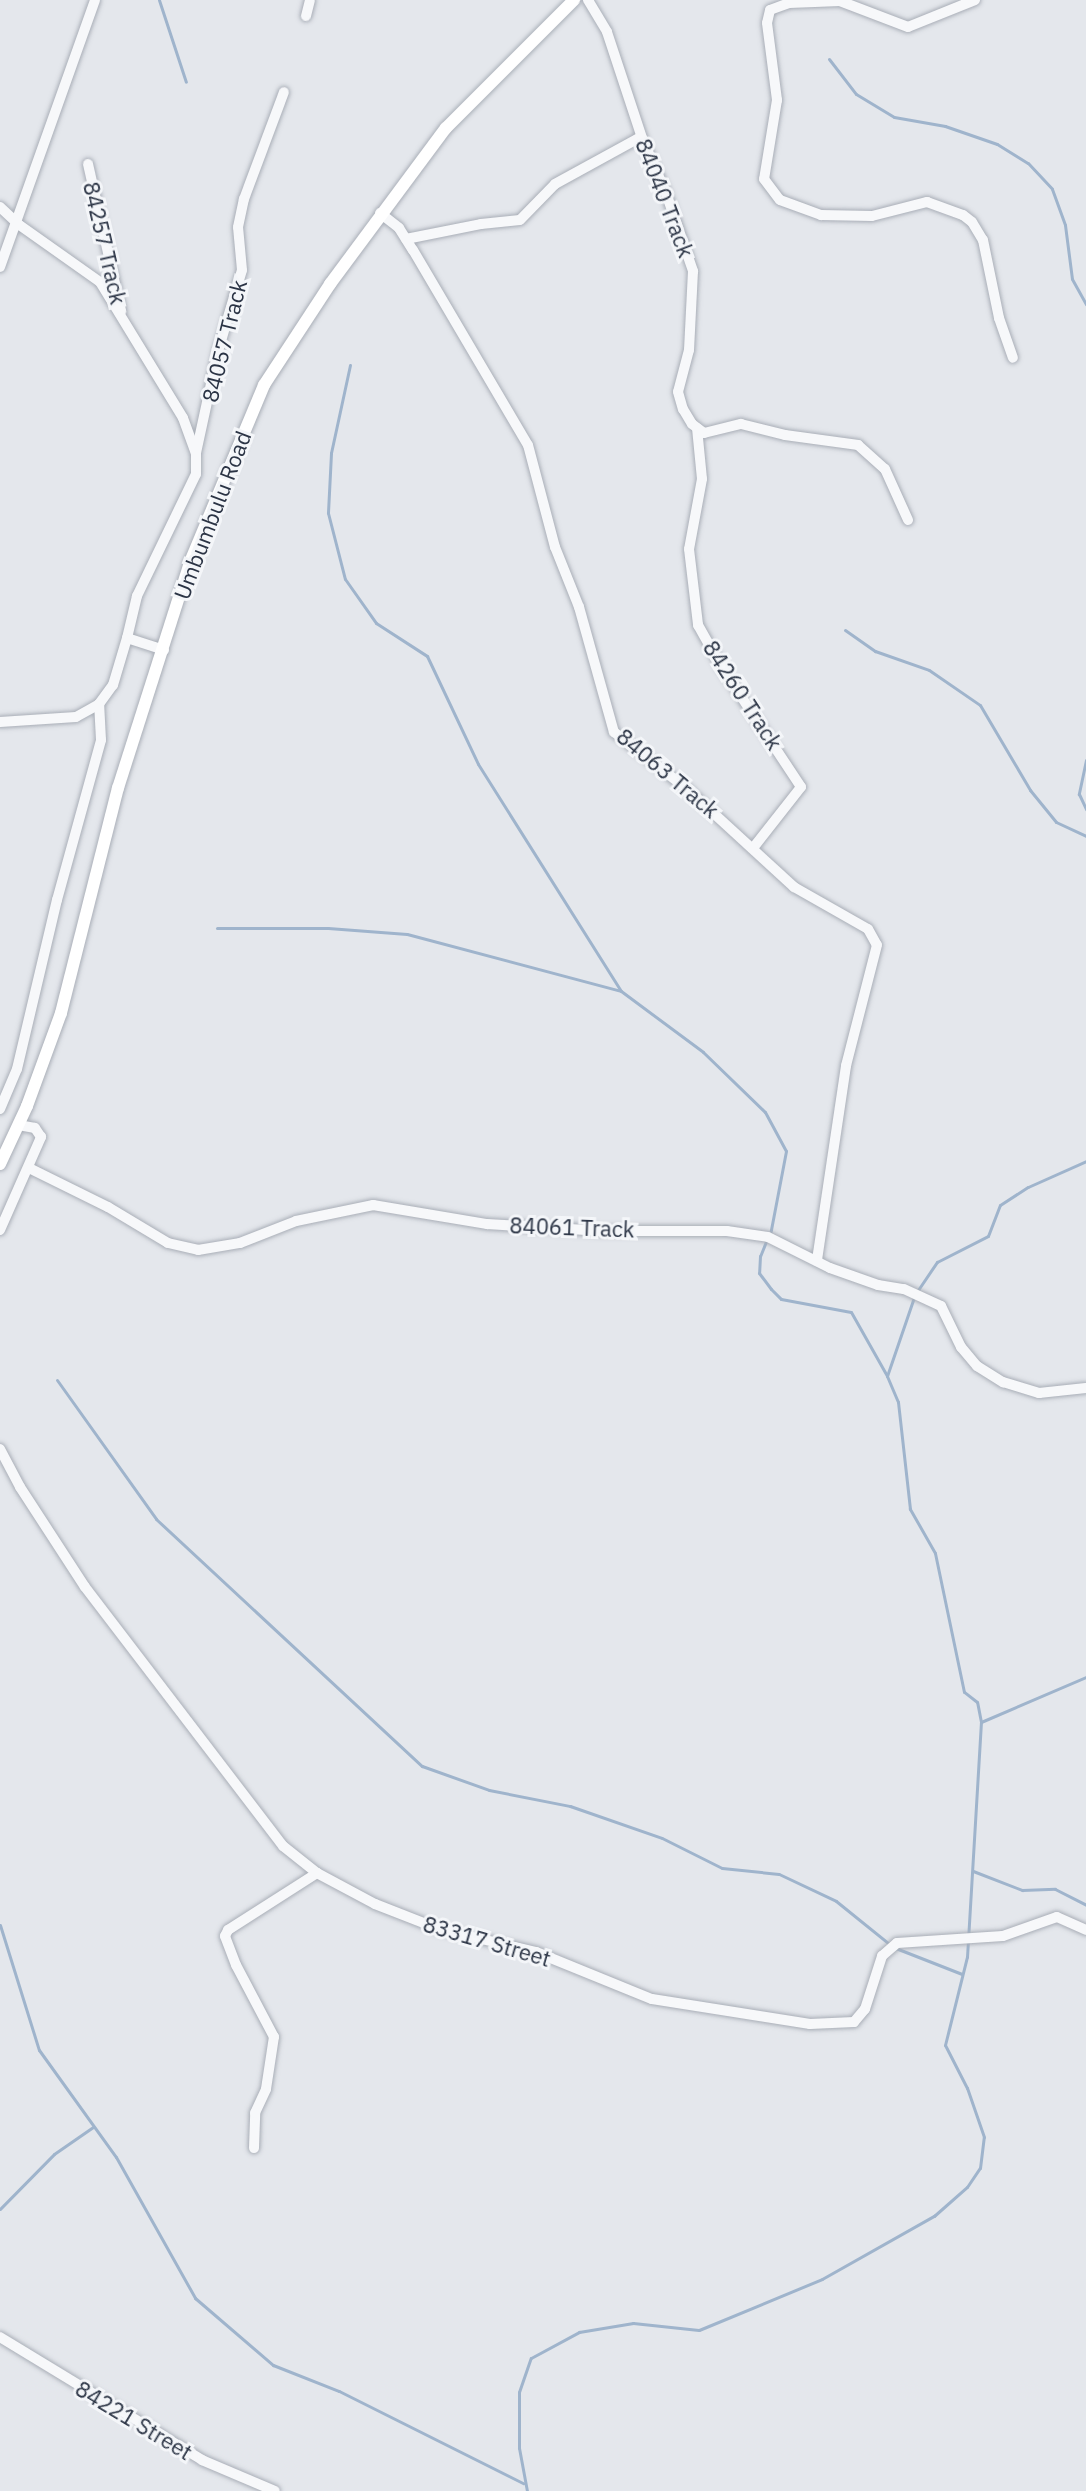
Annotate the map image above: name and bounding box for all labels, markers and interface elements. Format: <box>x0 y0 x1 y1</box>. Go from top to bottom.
street label: 84040 Track <box>630 135 700 261</box>
street label: 84257 Track <box>78 179 132 307</box>
street label: 84057 Track <box>196 277 252 405</box>
street label: Umbumbulu Road <box>168 427 256 603</box>
street label: 84260 Track <box>698 635 788 755</box>
street label: 84063 Track <box>612 723 724 823</box>
street label: 84061 Track <box>509 1212 635 1242</box>
street label: 83317 Street <box>420 1910 554 1972</box>
street label: 84221 Street <box>71 2375 197 2465</box>

